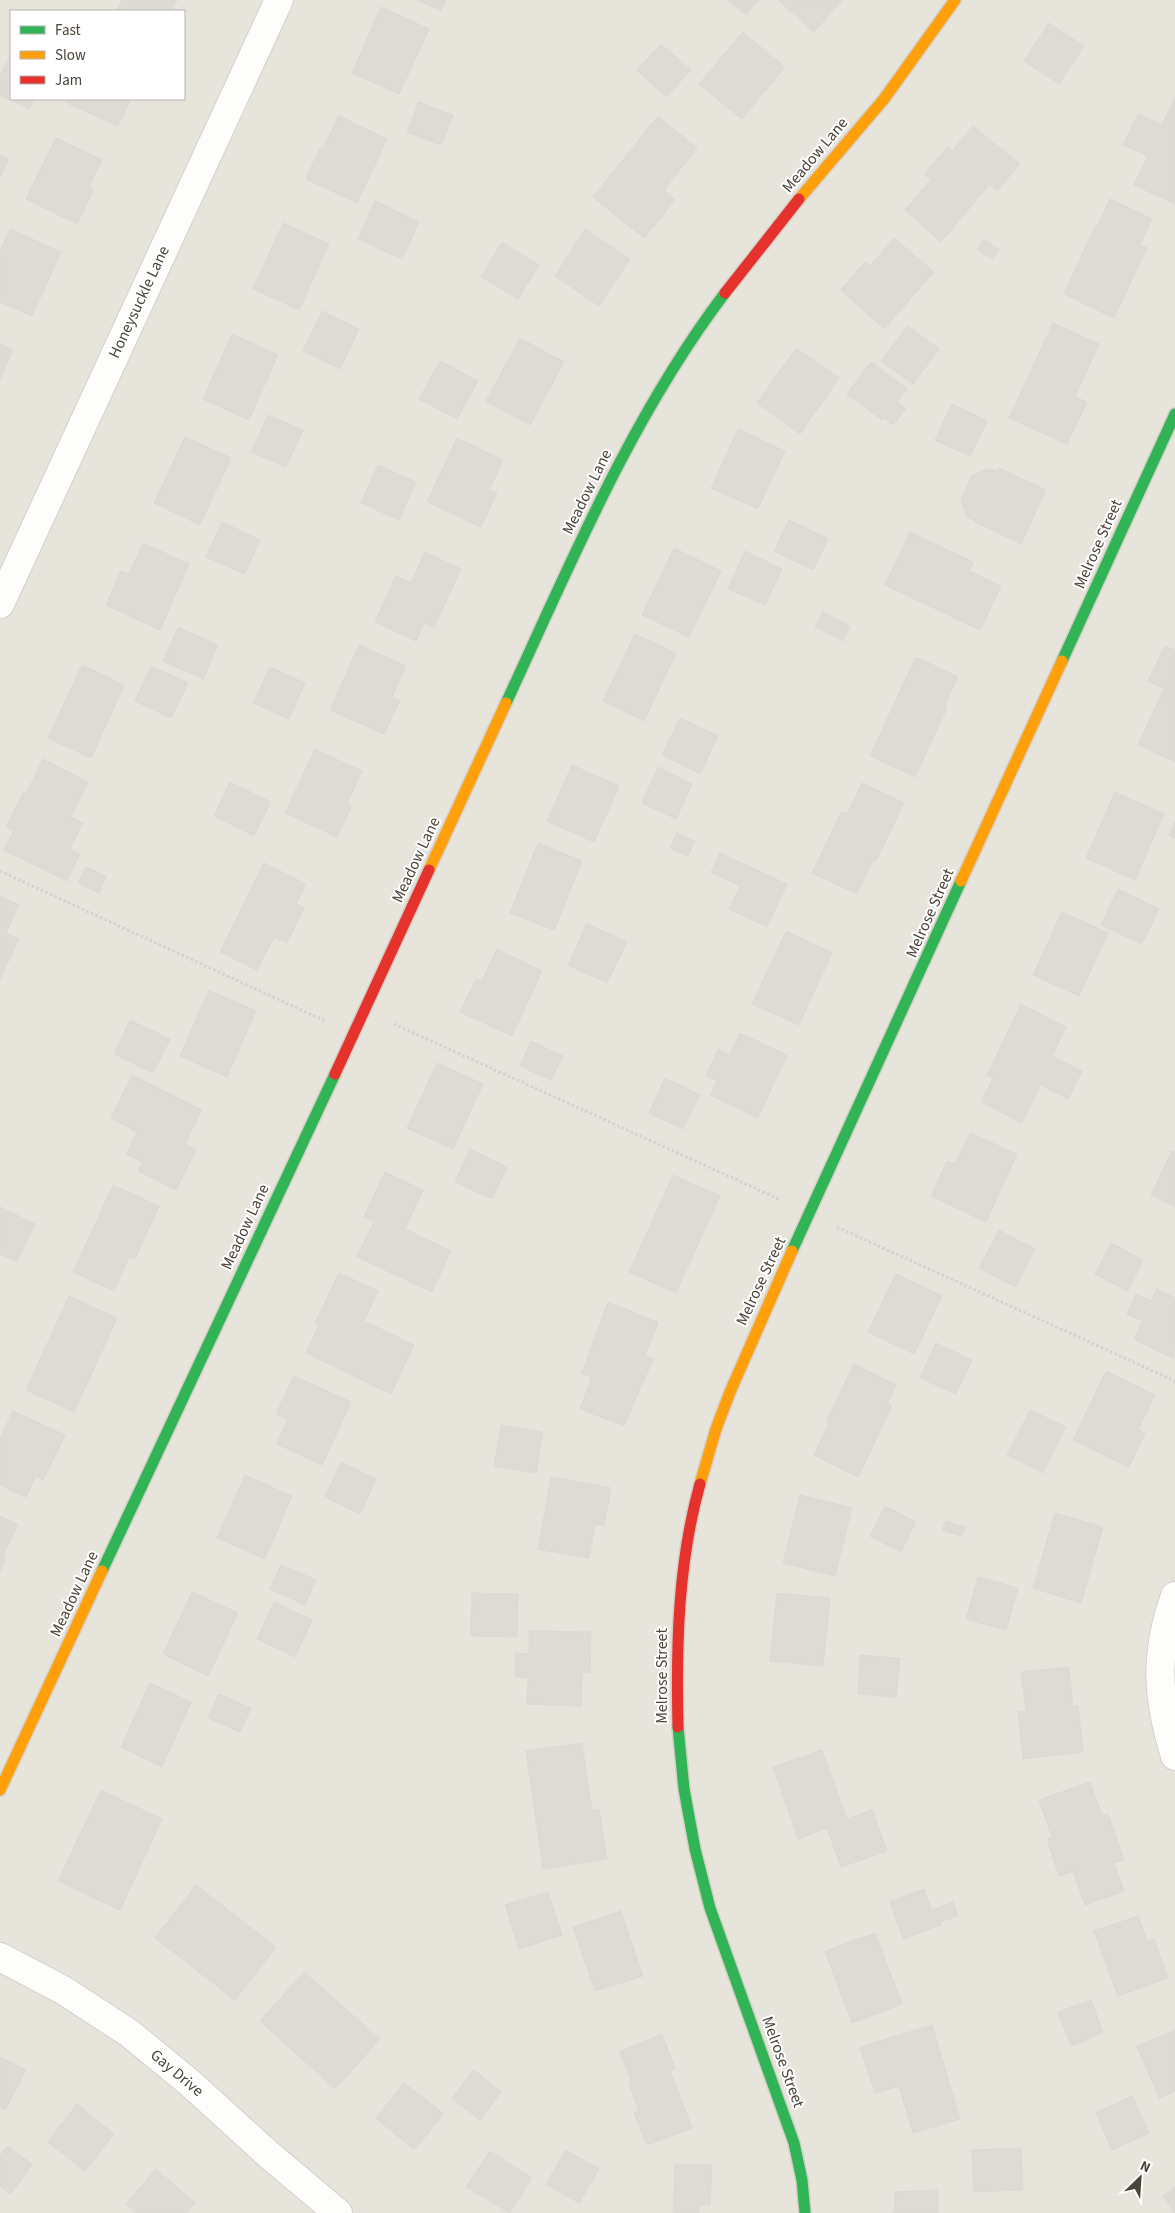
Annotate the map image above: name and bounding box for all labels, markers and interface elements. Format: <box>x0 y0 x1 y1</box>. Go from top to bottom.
legend <box>10 10 185 100</box>
text: Fast <box>55 20 81 41</box>
text: Slow <box>55 45 86 66</box>
text: Jam <box>55 70 82 91</box>
street label: Meadow Lane <box>777 113 853 197</box>
street label: Honeysuckle Lane <box>103 242 175 362</box>
street label: Meadow Lane <box>557 446 617 538</box>
street label: Melrose Street <box>1069 495 1128 592</box>
street label: Meadow Lane <box>387 814 445 906</box>
street label: Melrose Street <box>901 864 960 961</box>
street label: Meadow Lane <box>216 1181 274 1273</box>
street label: Melrose Street <box>731 1232 791 1329</box>
street label: Meadow Lane <box>45 1548 103 1640</box>
street label: Melrose Street <box>651 1628 673 1724</box>
street label: Melrose Street <box>756 2013 810 2111</box>
street label: Gay Drive <box>146 2044 208 2102</box>
north arrow <box>1115 2153 1165 2203</box>
text: N <box>1137 2156 1154 2178</box>

